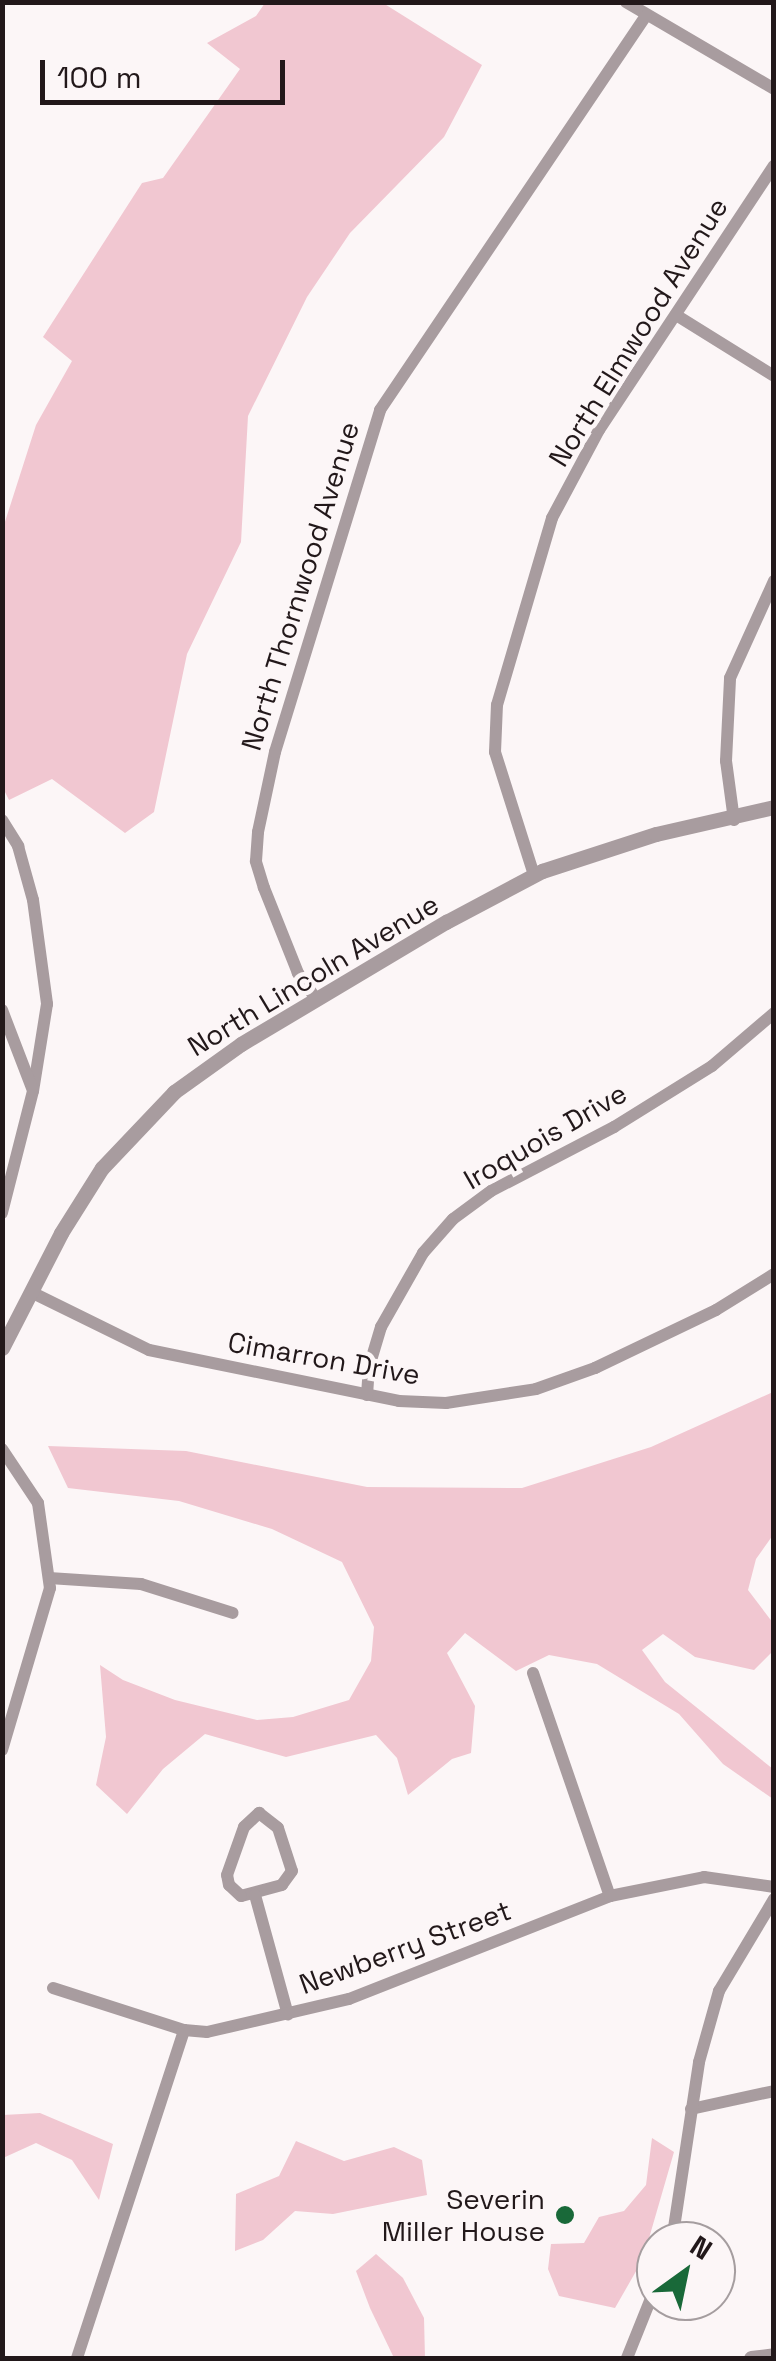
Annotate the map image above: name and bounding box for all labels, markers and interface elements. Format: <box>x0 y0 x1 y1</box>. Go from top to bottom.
scale bar <box>45 40 290 102</box>
text: 100 m <box>57 58 142 97</box>
street label: North Elmwood Avenue <box>541 191 735 473</box>
street label: North Thornwood Avenue <box>234 417 366 755</box>
street label: North Lincoln Avenue <box>181 887 445 1063</box>
street label: Iroquois Drive <box>458 1076 632 1196</box>
street label: Cimarron Drive <box>225 1325 423 1391</box>
street label: Newberry Street <box>295 1893 515 2001</box>
place label: Severin Miller House <box>382 2182 545 2248</box>
marker: Severin Miller House <box>554 2204 576 2226</box>
north arrow <box>636 2221 736 2321</box>
text: N <box>684 2227 719 2268</box>

